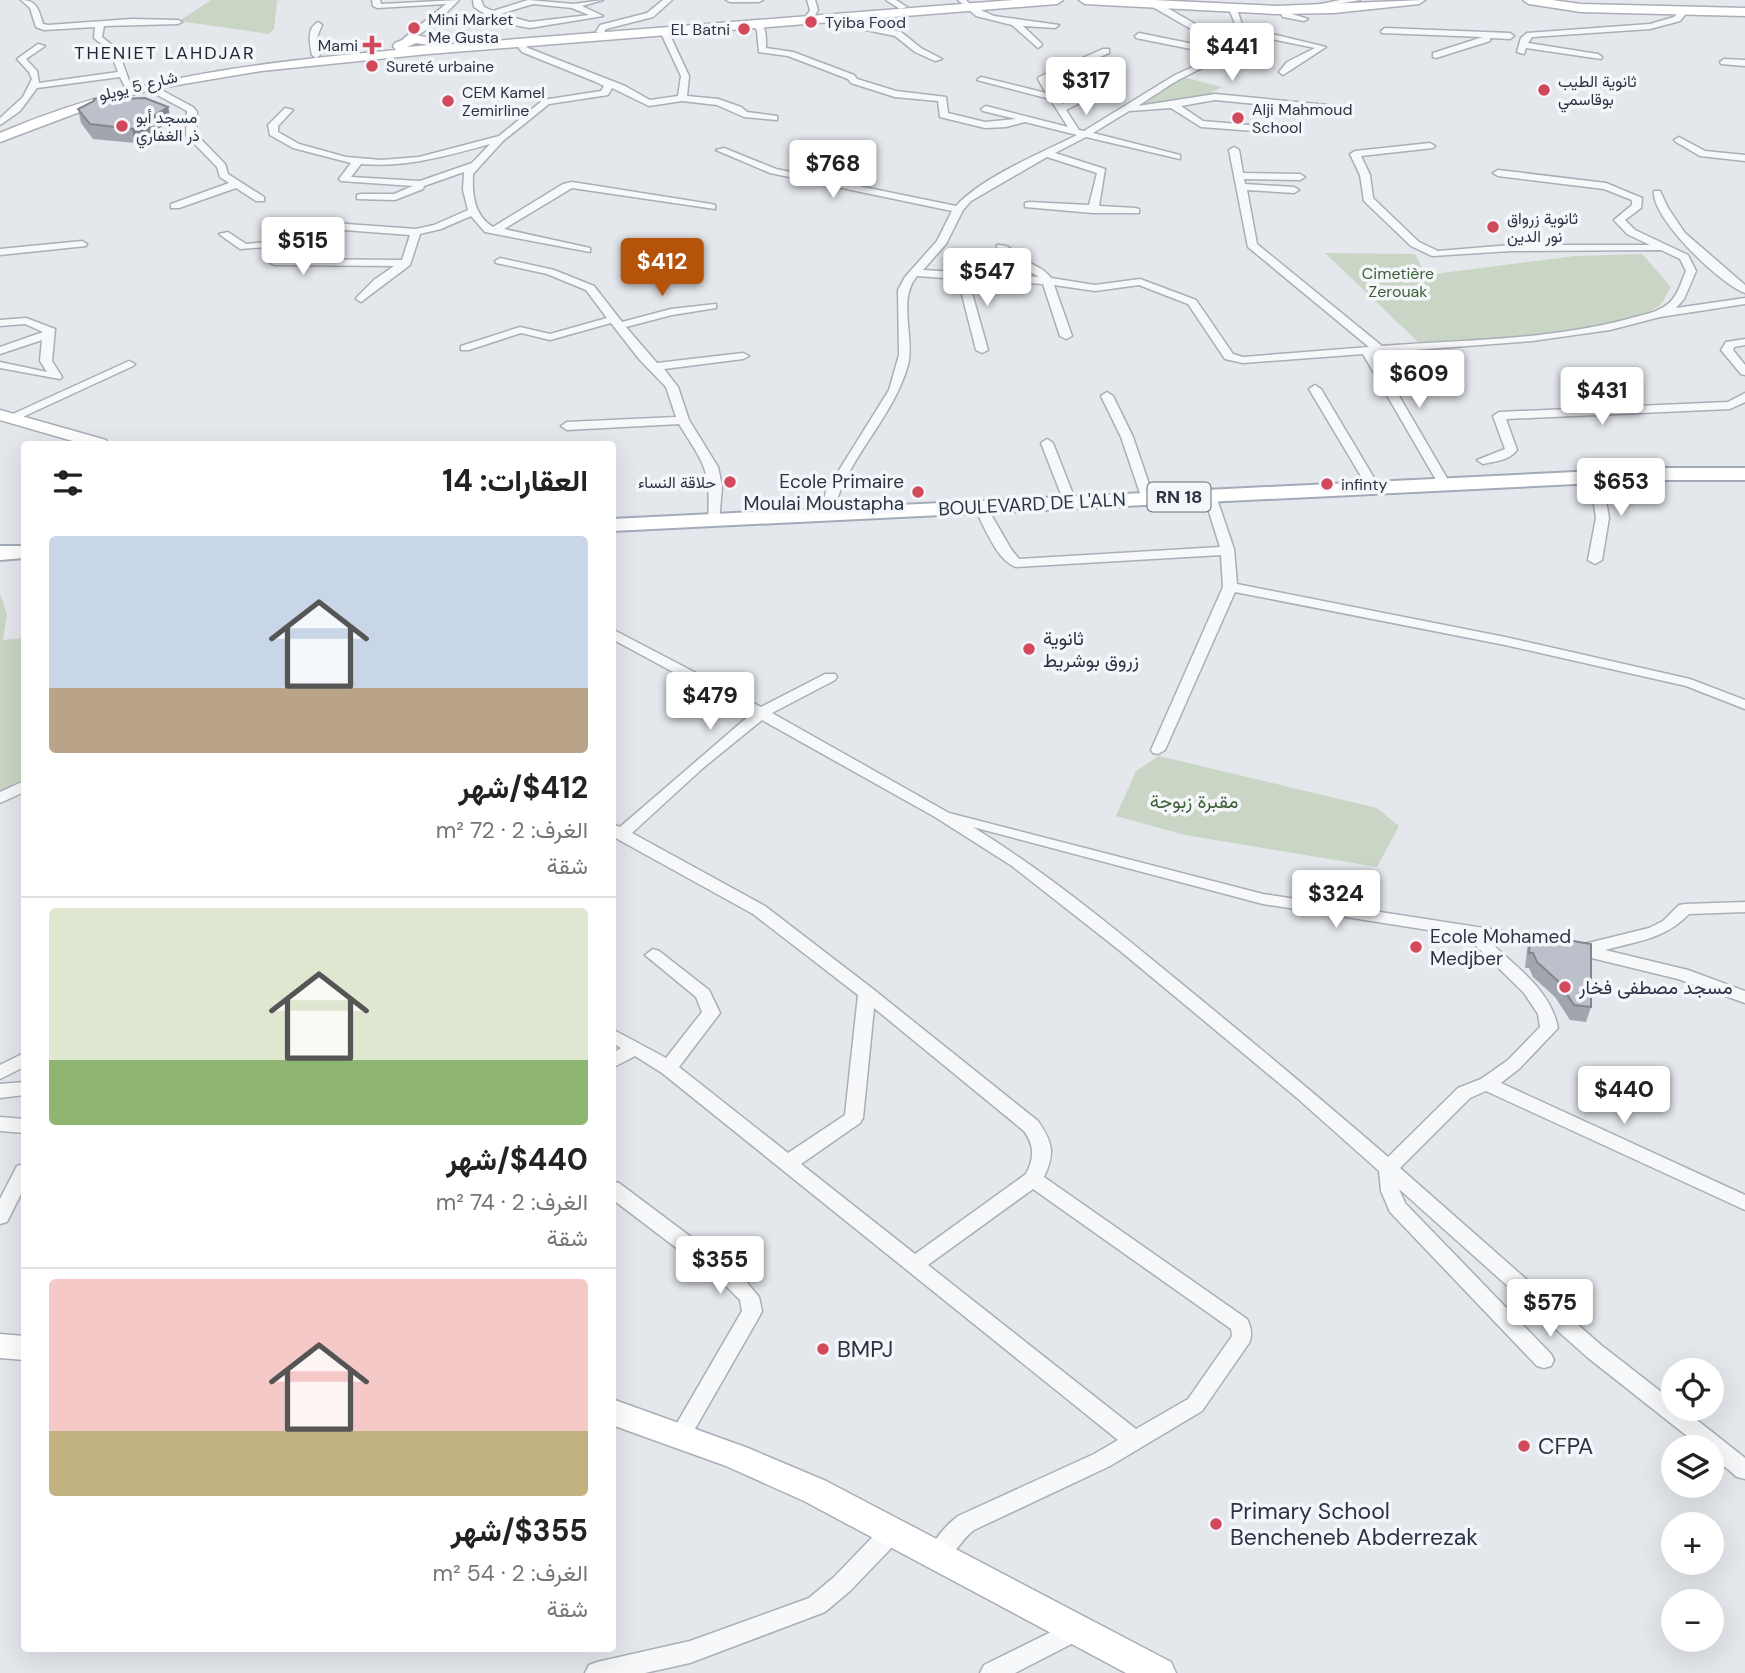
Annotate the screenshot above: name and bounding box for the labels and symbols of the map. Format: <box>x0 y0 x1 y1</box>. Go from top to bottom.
place label: Mini Market Me Gusta <box>428 9 513 48</box>
place label: Tyiba Food <box>825 12 906 33</box>
marker: Tyiba Food <box>803 14 819 30</box>
place label: EL Batni <box>671 19 730 40</box>
marker: Mini Market Me Gusta <box>406 20 422 36</box>
marker: EL Batni <box>736 21 752 37</box>
pin: $441 <box>1191 24 1273 83</box>
place label: Mami <box>318 35 358 56</box>
marker: Mami <box>364 37 380 53</box>
district label: THENIET LAHDJAR <box>74 41 256 65</box>
place label: Sureté urbaine <box>386 56 494 77</box>
marker: Sureté urbaine <box>364 58 380 74</box>
pin: $317 <box>1045 58 1127 117</box>
street label: شارع 5 يويلو <box>96 66 180 107</box>
place label: ثانوية الطيب بوقاسمي <box>1558 71 1637 113</box>
place label: CEM Kamel Zemirline <box>462 82 545 121</box>
marker: ثانوية الطيب بوقاسمي <box>1536 82 1552 98</box>
marker: CEM Kamel Zemirline <box>440 93 456 109</box>
place label: Alji Mahmoud School <box>1252 99 1352 138</box>
place label: مسجد أبو ذر الغفاري <box>136 107 200 149</box>
marker: Alji Mahmoud School <box>1230 110 1246 126</box>
marker: مسجد أبو ذر الغفاري <box>114 118 130 134</box>
pin: $768 <box>792 140 874 200</box>
place label: ثانوية زرواق نور الدين <box>1507 208 1578 247</box>
pin: $515 <box>262 218 344 277</box>
marker: ثانوية زرواق نور الدين <box>1485 219 1501 235</box>
pin: $412 <box>621 238 703 298</box>
pin: $547 <box>946 248 1028 308</box>
park label: Cimetière Zerouak <box>1362 263 1434 302</box>
pin: $609 <box>1378 350 1460 410</box>
pin: $431 <box>1561 368 1643 427</box>
pin: $653 <box>1580 458 1662 518</box>
place label: Ecole Primaire Moulai Moustapha <box>743 469 904 516</box>
place label: حلاقة النساء <box>638 472 716 493</box>
marker: حلاقة النساء <box>722 474 738 490</box>
place label: infinty <box>1341 474 1387 495</box>
marker: infinty <box>1319 476 1335 492</box>
road number: RN 18 <box>1148 482 1210 512</box>
marker: Ecole Primaire Moulai Moustapha <box>910 484 926 500</box>
street label: BOULEVARD DE L'ALN <box>938 487 1126 521</box>
place label: ثانوية زروق بوشريط <box>1043 626 1139 673</box>
marker: ثانوية زروق بوشريط <box>1021 641 1037 657</box>
pin: $479 <box>669 672 751 732</box>
park label: مقبرة زبوجة <box>1150 789 1238 814</box>
pin: $324 <box>1295 870 1377 930</box>
place label: Ecole Mohamed Medjber <box>1430 924 1571 971</box>
marker: Ecole Mohamed Medjber <box>1408 939 1424 955</box>
place label: مسجد مصطفى فخار <box>1578 975 1733 1000</box>
marker: مسجد مصطفى فخار <box>1557 979 1573 995</box>
pin: $440 <box>1583 1066 1665 1126</box>
pin: $355 <box>679 1236 761 1296</box>
pin: $575 <box>1509 1280 1591 1339</box>
place label: BMPJ <box>837 1334 893 1364</box>
marker: BMPJ <box>815 1341 831 1357</box>
place label: CFPA <box>1538 1431 1593 1461</box>
marker: CFPA <box>1516 1438 1532 1454</box>
place label: Primary School Bencheneb Abderrezak <box>1230 1496 1478 1552</box>
marker: Primary School Bencheneb Abderrezak <box>1208 1516 1224 1532</box>

